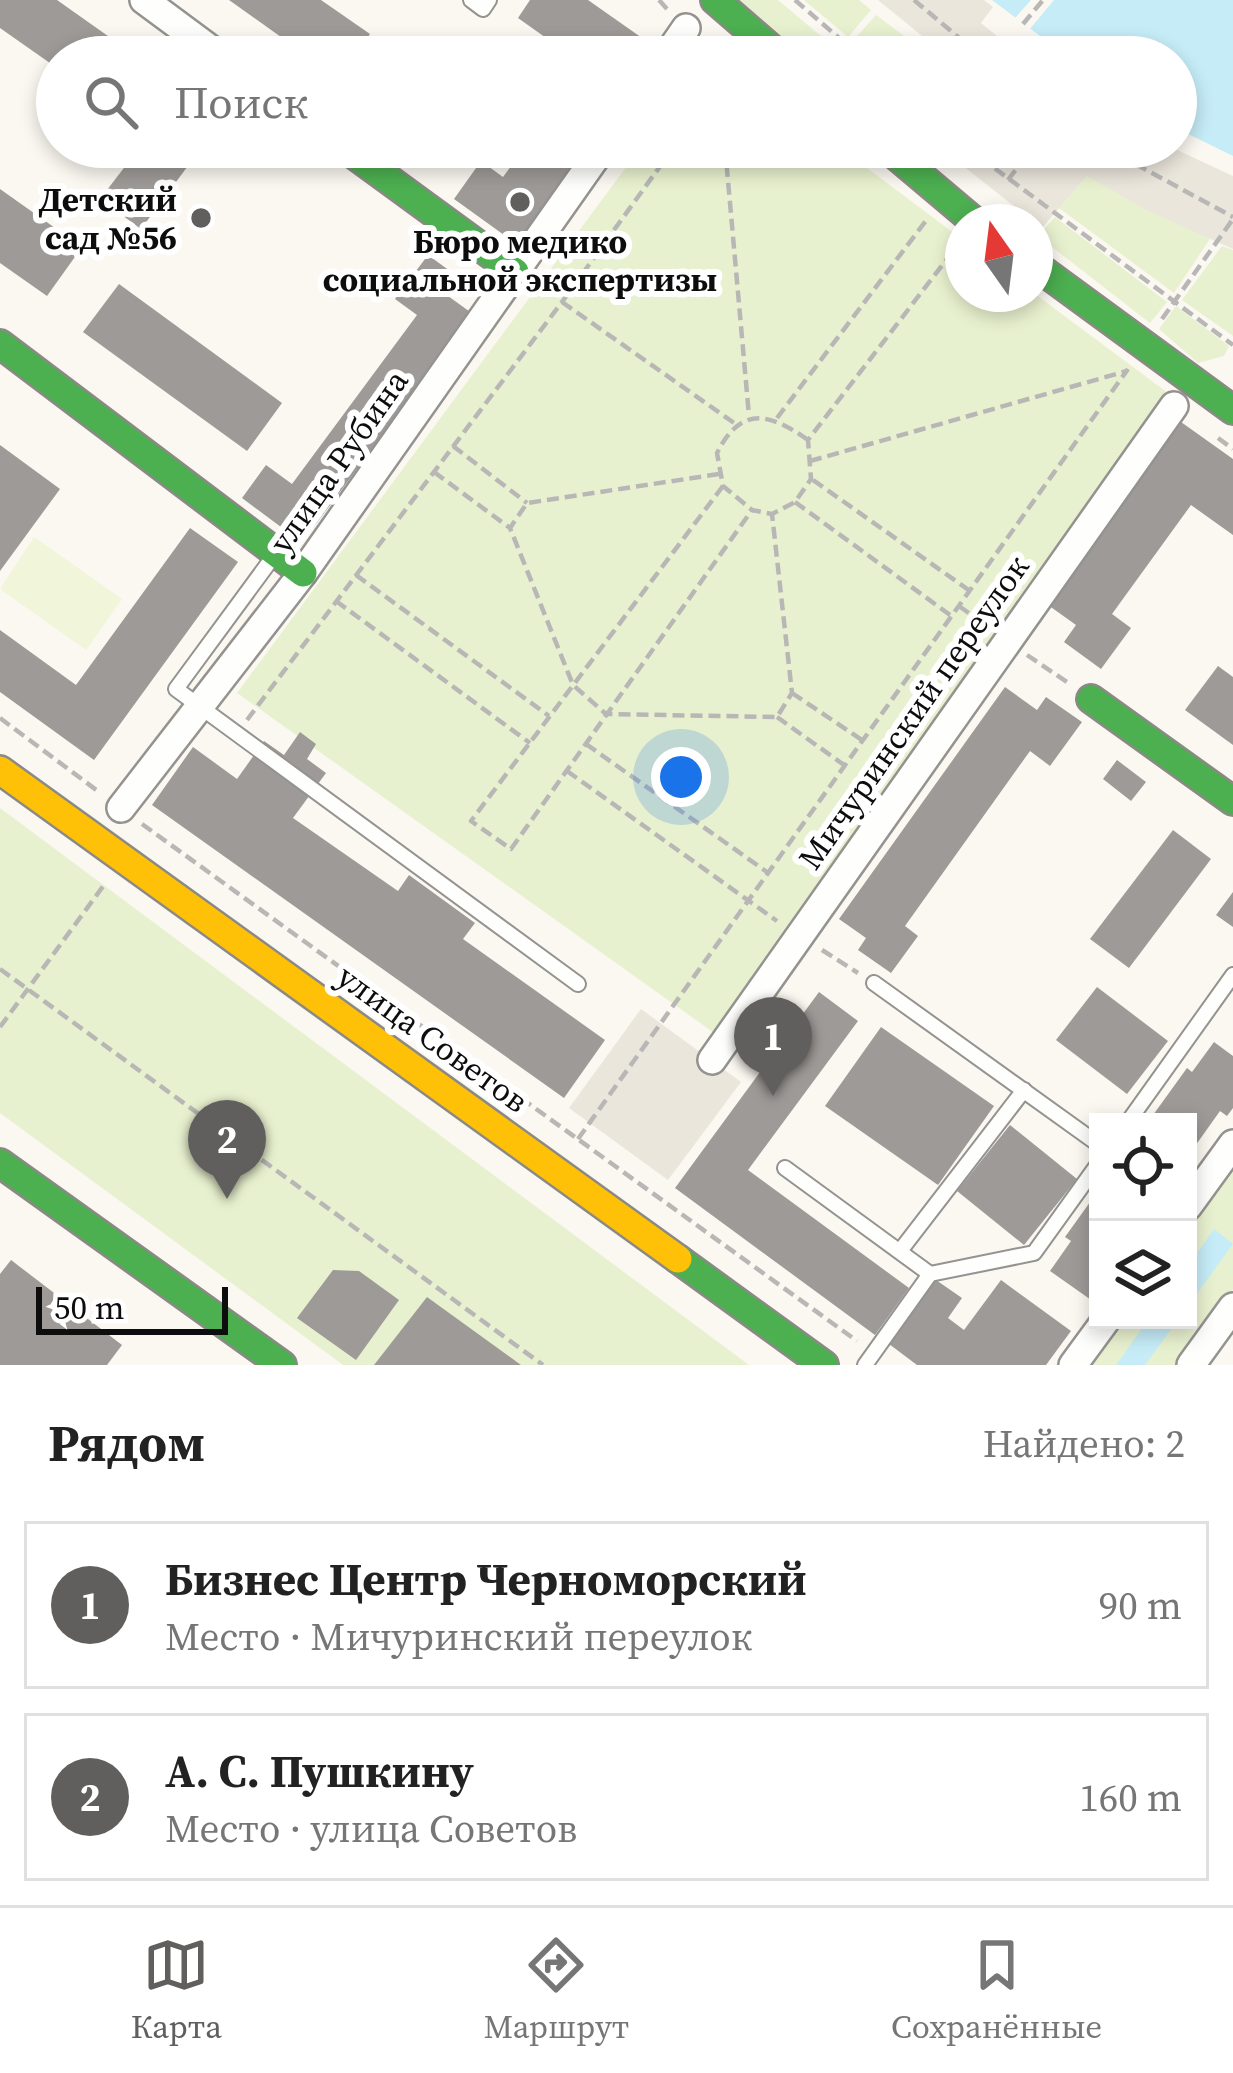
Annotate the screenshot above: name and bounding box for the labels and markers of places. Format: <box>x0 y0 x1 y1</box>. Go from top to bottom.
place label: Детский сад №56 <box>39 177 177 260</box>
marker: Бюро медико социальной экспертизы <box>507 189 533 215</box>
marker: Детский сад №56 <box>188 205 214 231</box>
place label: Бюро медико социальной экспертизы <box>323 219 717 302</box>
pin: 1 <box>734 997 812 1096</box>
pin: 2 <box>188 1100 266 1199</box>

